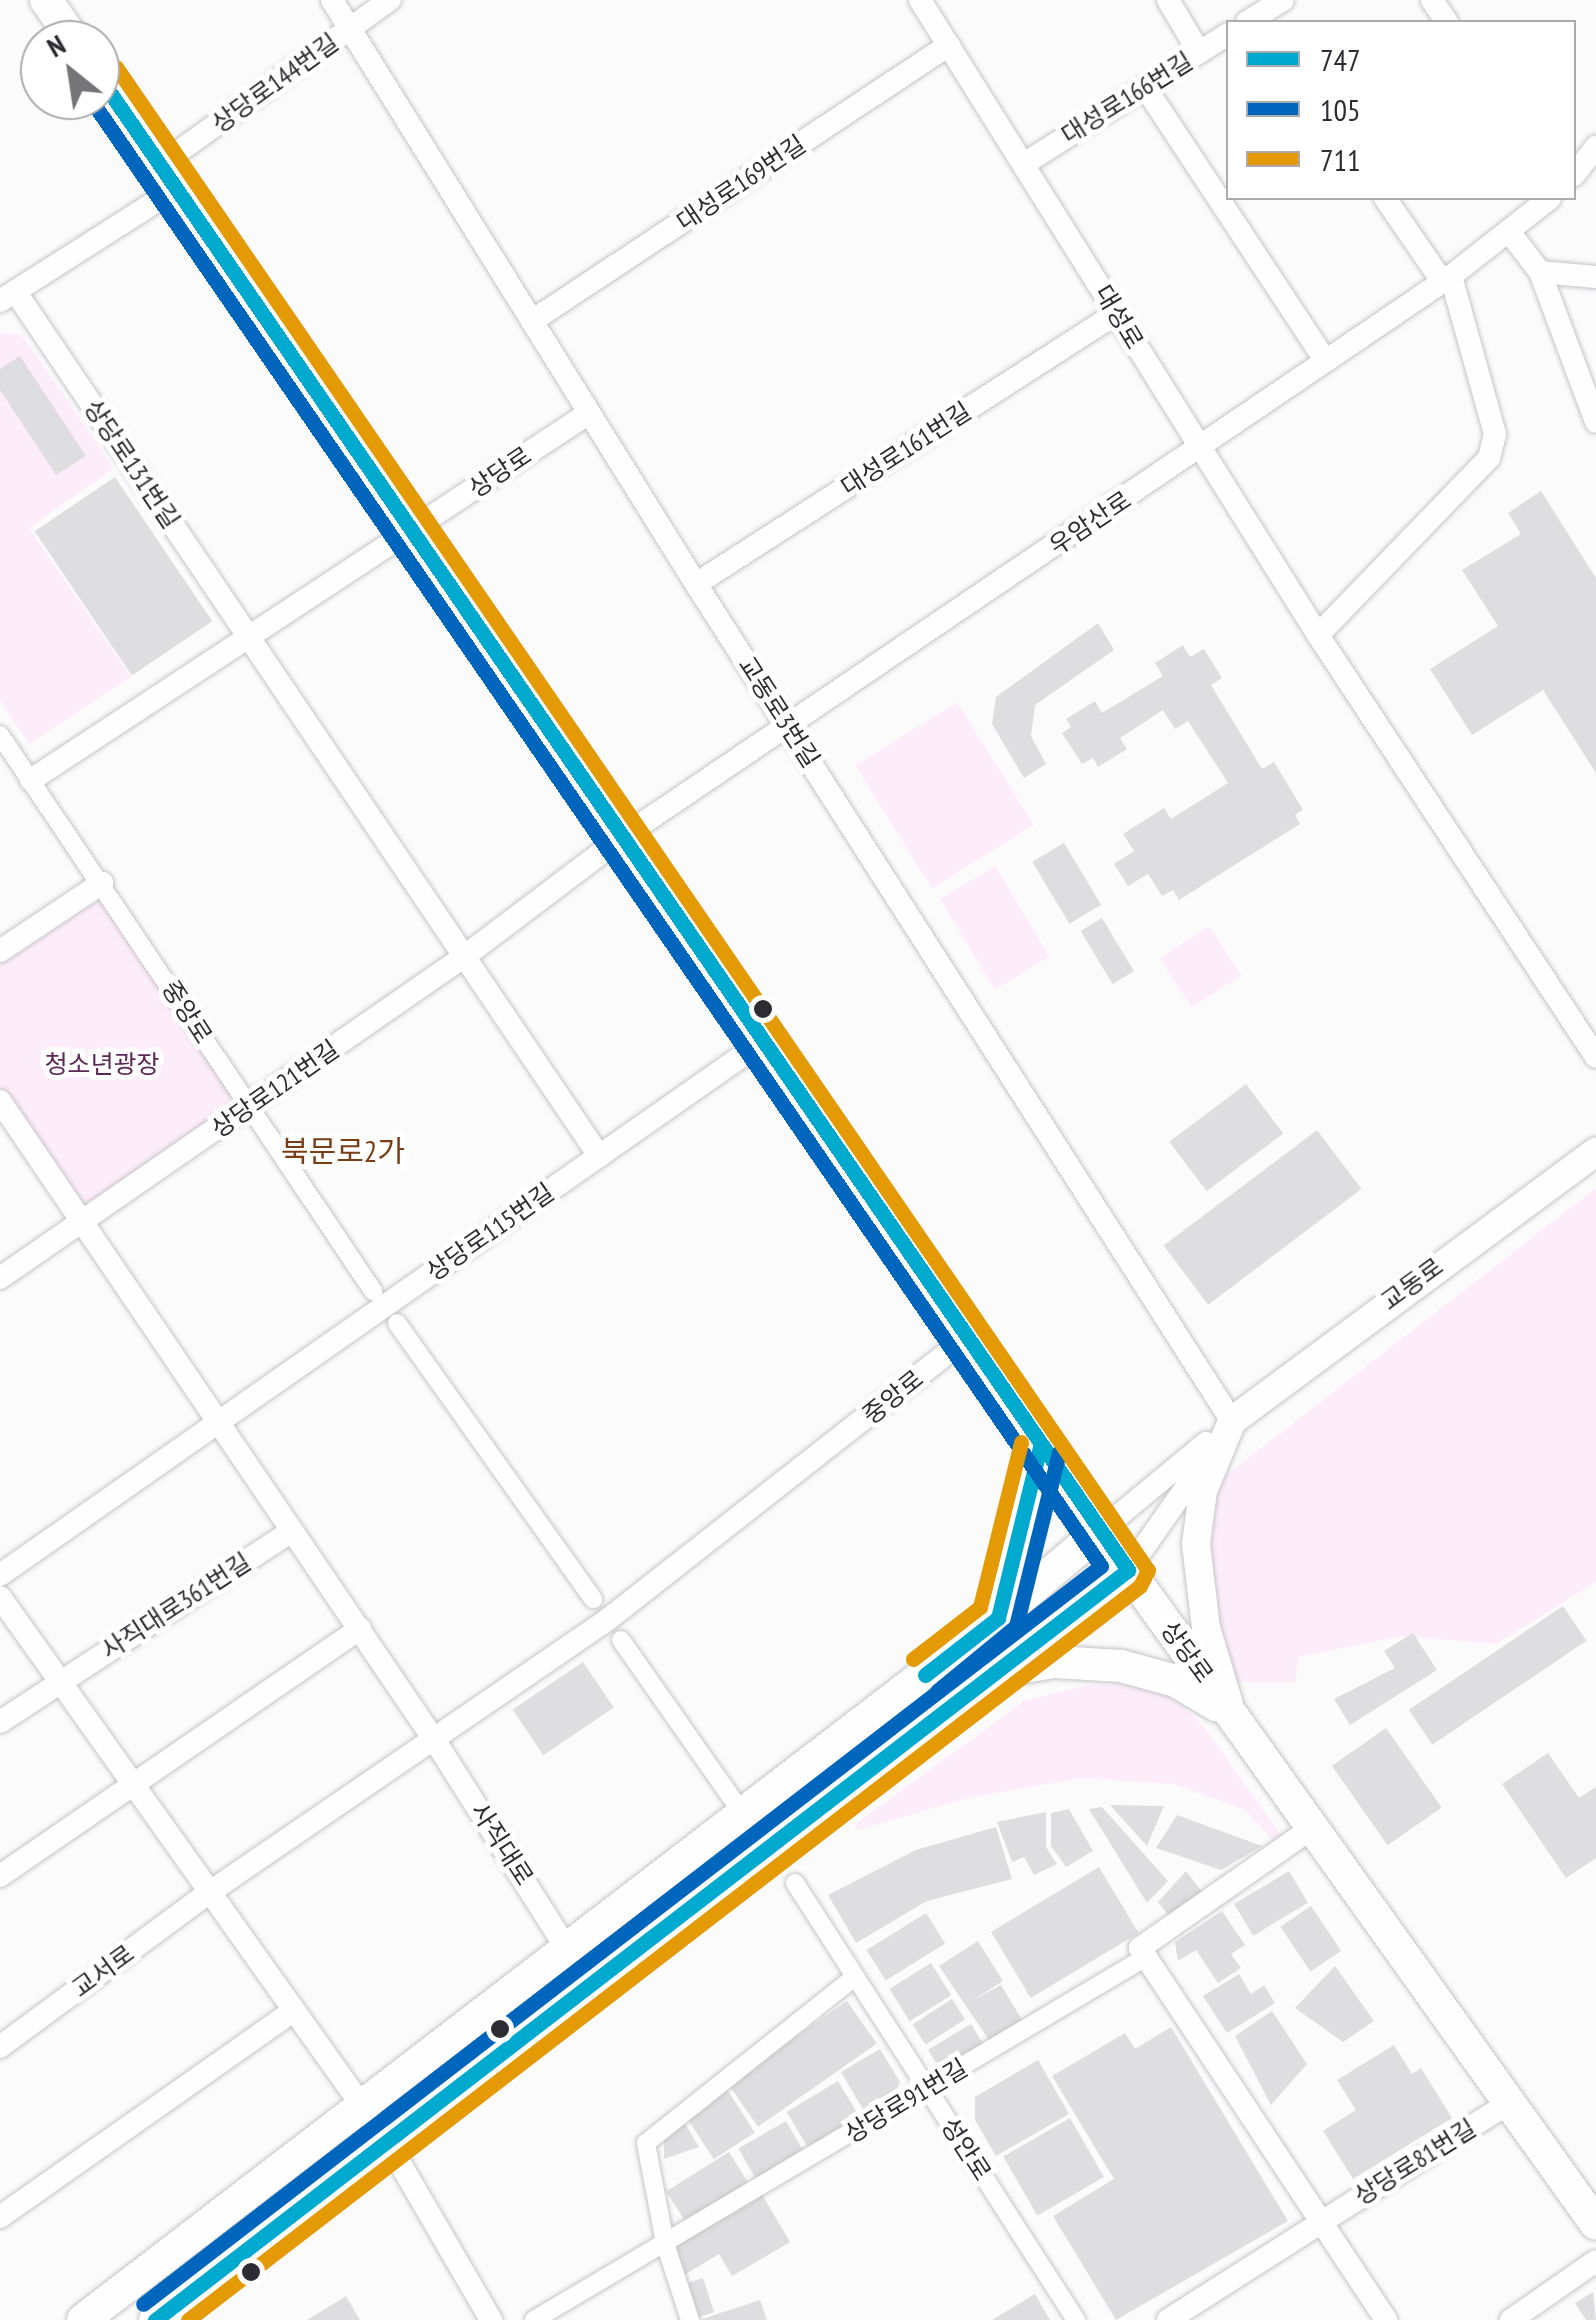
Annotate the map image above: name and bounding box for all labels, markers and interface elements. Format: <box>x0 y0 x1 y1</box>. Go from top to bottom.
north arrow <box>20 20 120 120</box>
legend <box>1226 20 1576 200</box>
text: N <box>40 26 72 65</box>
street label: 상당로144번길 <box>206 27 344 139</box>
text: 747 <box>1320 40 1361 79</box>
street label: 대성로166번길 <box>1056 46 1198 150</box>
text: 105 <box>1320 90 1361 129</box>
street label: 대성로169번길 <box>671 129 811 237</box>
text: 711 <box>1320 140 1361 179</box>
street label: 대성로 <box>1088 280 1150 354</box>
street label: 상당로131번길 <box>78 394 186 534</box>
street label: 대성로161번길 <box>835 396 977 502</box>
street label: 상당로 <box>463 440 537 504</box>
street label: 우암산로 <box>1043 485 1137 561</box>
street label: 교동로3번길 <box>732 651 826 773</box>
street label: 중앙로 <box>156 975 218 1049</box>
unlabelled marker <box>753 999 773 1019</box>
street label: 상당로121번길 <box>205 1034 345 1144</box>
park label: 청소년광장 <box>45 1049 159 1079</box>
district label: 북문로2가 <box>281 1133 405 1169</box>
street label: 상당로115번길 <box>420 1177 560 1287</box>
street label: 교동로 <box>1375 1252 1449 1316</box>
street label: 중앙로 <box>857 1364 929 1430</box>
street label: 사직대로361번길 <box>96 1547 256 1665</box>
street label: 상당로 <box>1155 1615 1219 1689</box>
street label: 사직대로 <box>464 1797 540 1891</box>
street label: 교서로 <box>66 1939 140 2003</box>
unlabelled marker <box>490 2019 510 2039</box>
street label: 상당로91번길 <box>839 2053 973 2149</box>
street label: 성안로 <box>935 2112 997 2186</box>
street label: 상당로81번길 <box>1349 2113 1481 2211</box>
unlabelled marker <box>241 2262 261 2282</box>

